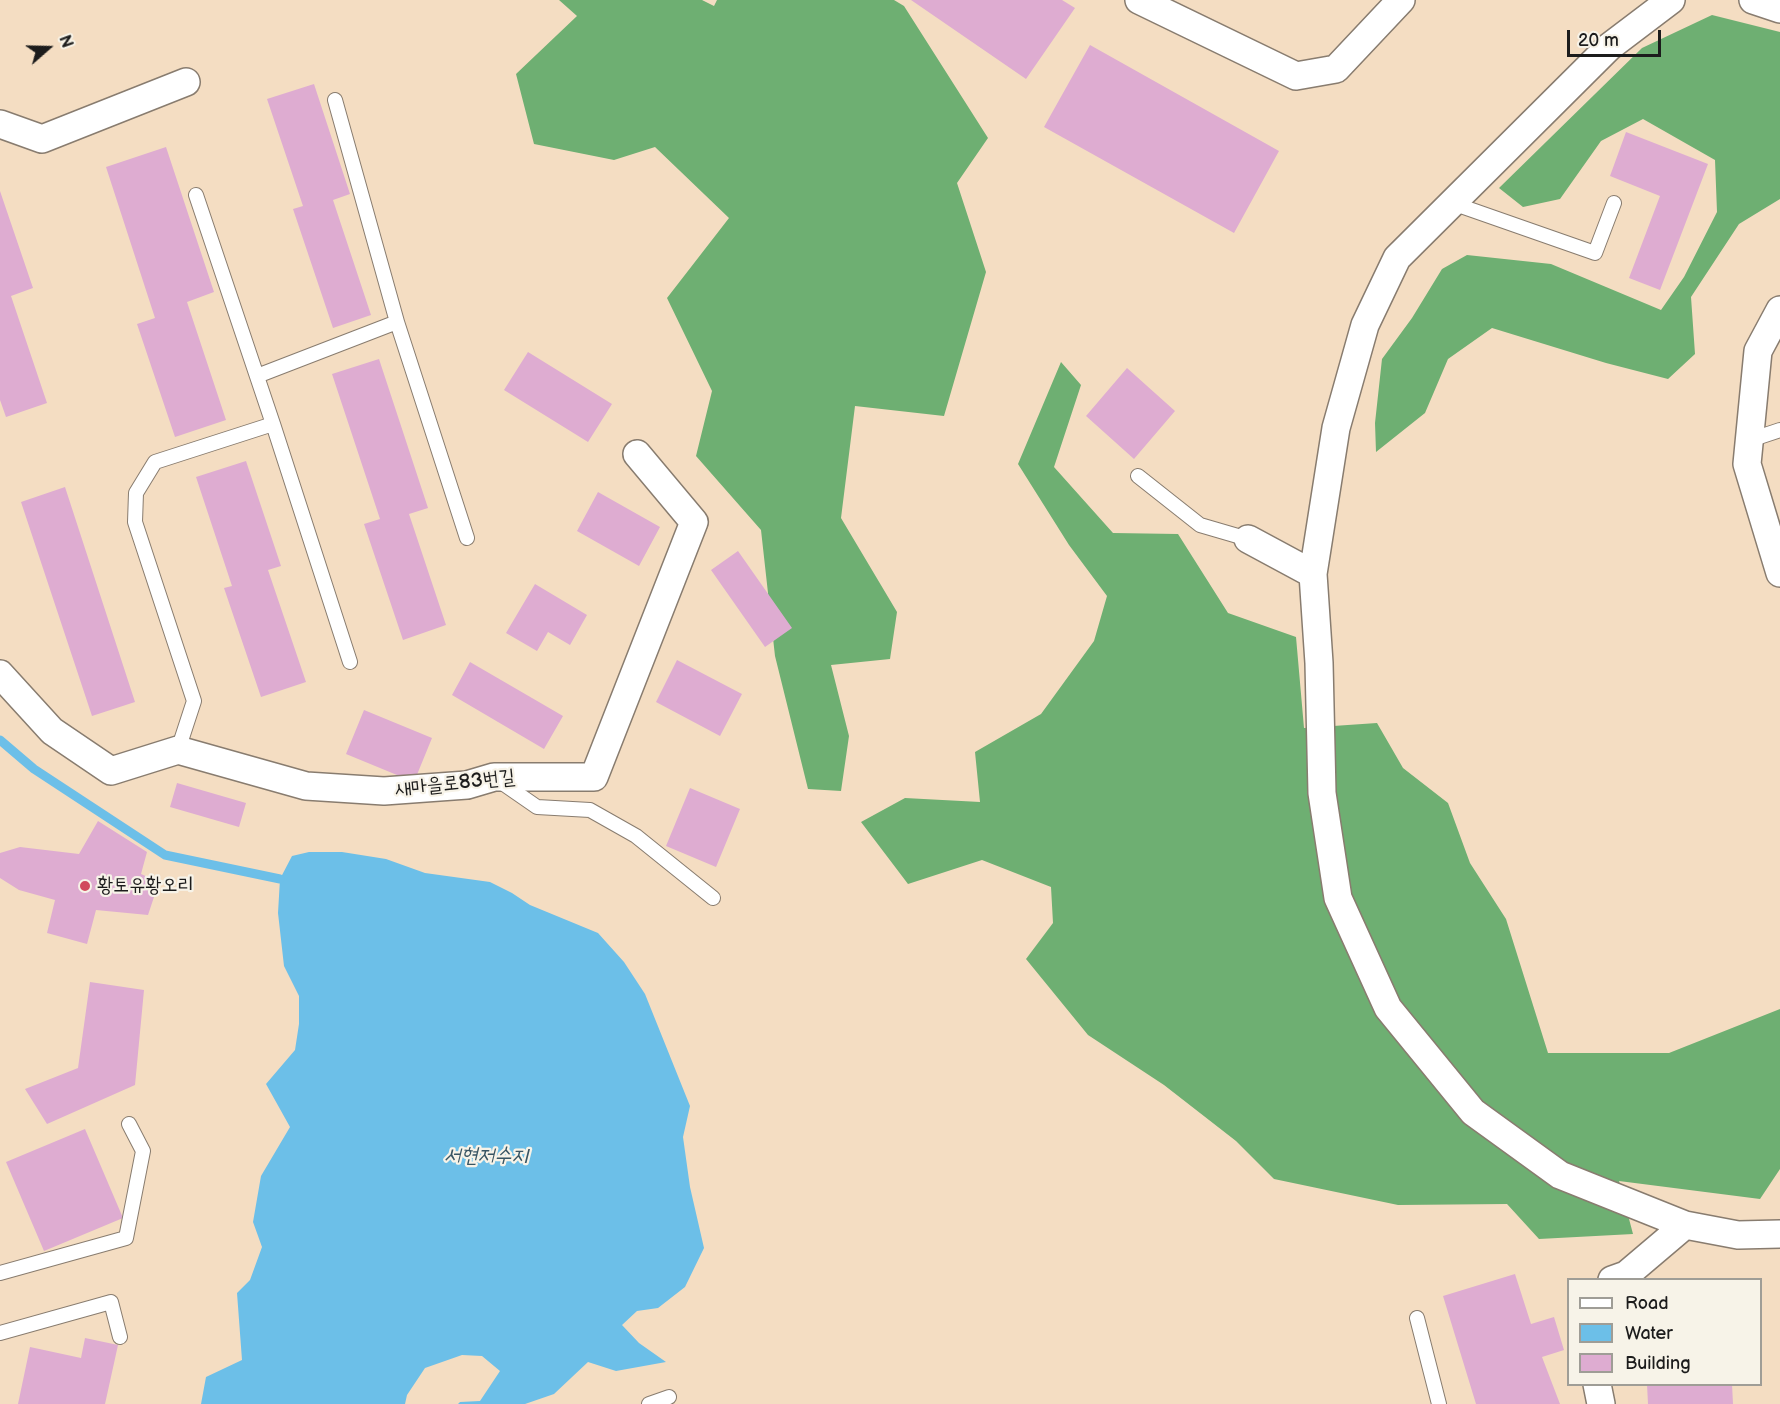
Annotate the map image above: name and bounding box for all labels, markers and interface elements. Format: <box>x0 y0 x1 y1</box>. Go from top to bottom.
north arrow <box>18 18 78 78</box>
scale bar <box>1570 18 1664 56</box>
text: 20 m <box>1578 30 1619 51</box>
text: N <box>54 33 76 51</box>
street label: 새마을로83번길 <box>394 766 516 802</box>
place label: 황토유황오리 <box>97 874 194 898</box>
marker: 황토유황오리 <box>78 879 92 893</box>
water label: 서현저수지 <box>444 1144 528 1170</box>
legend <box>1567 1278 1762 1386</box>
text: Road <box>1625 1293 1669 1314</box>
text: Water <box>1625 1323 1673 1344</box>
text: Building <box>1625 1353 1691 1374</box>

